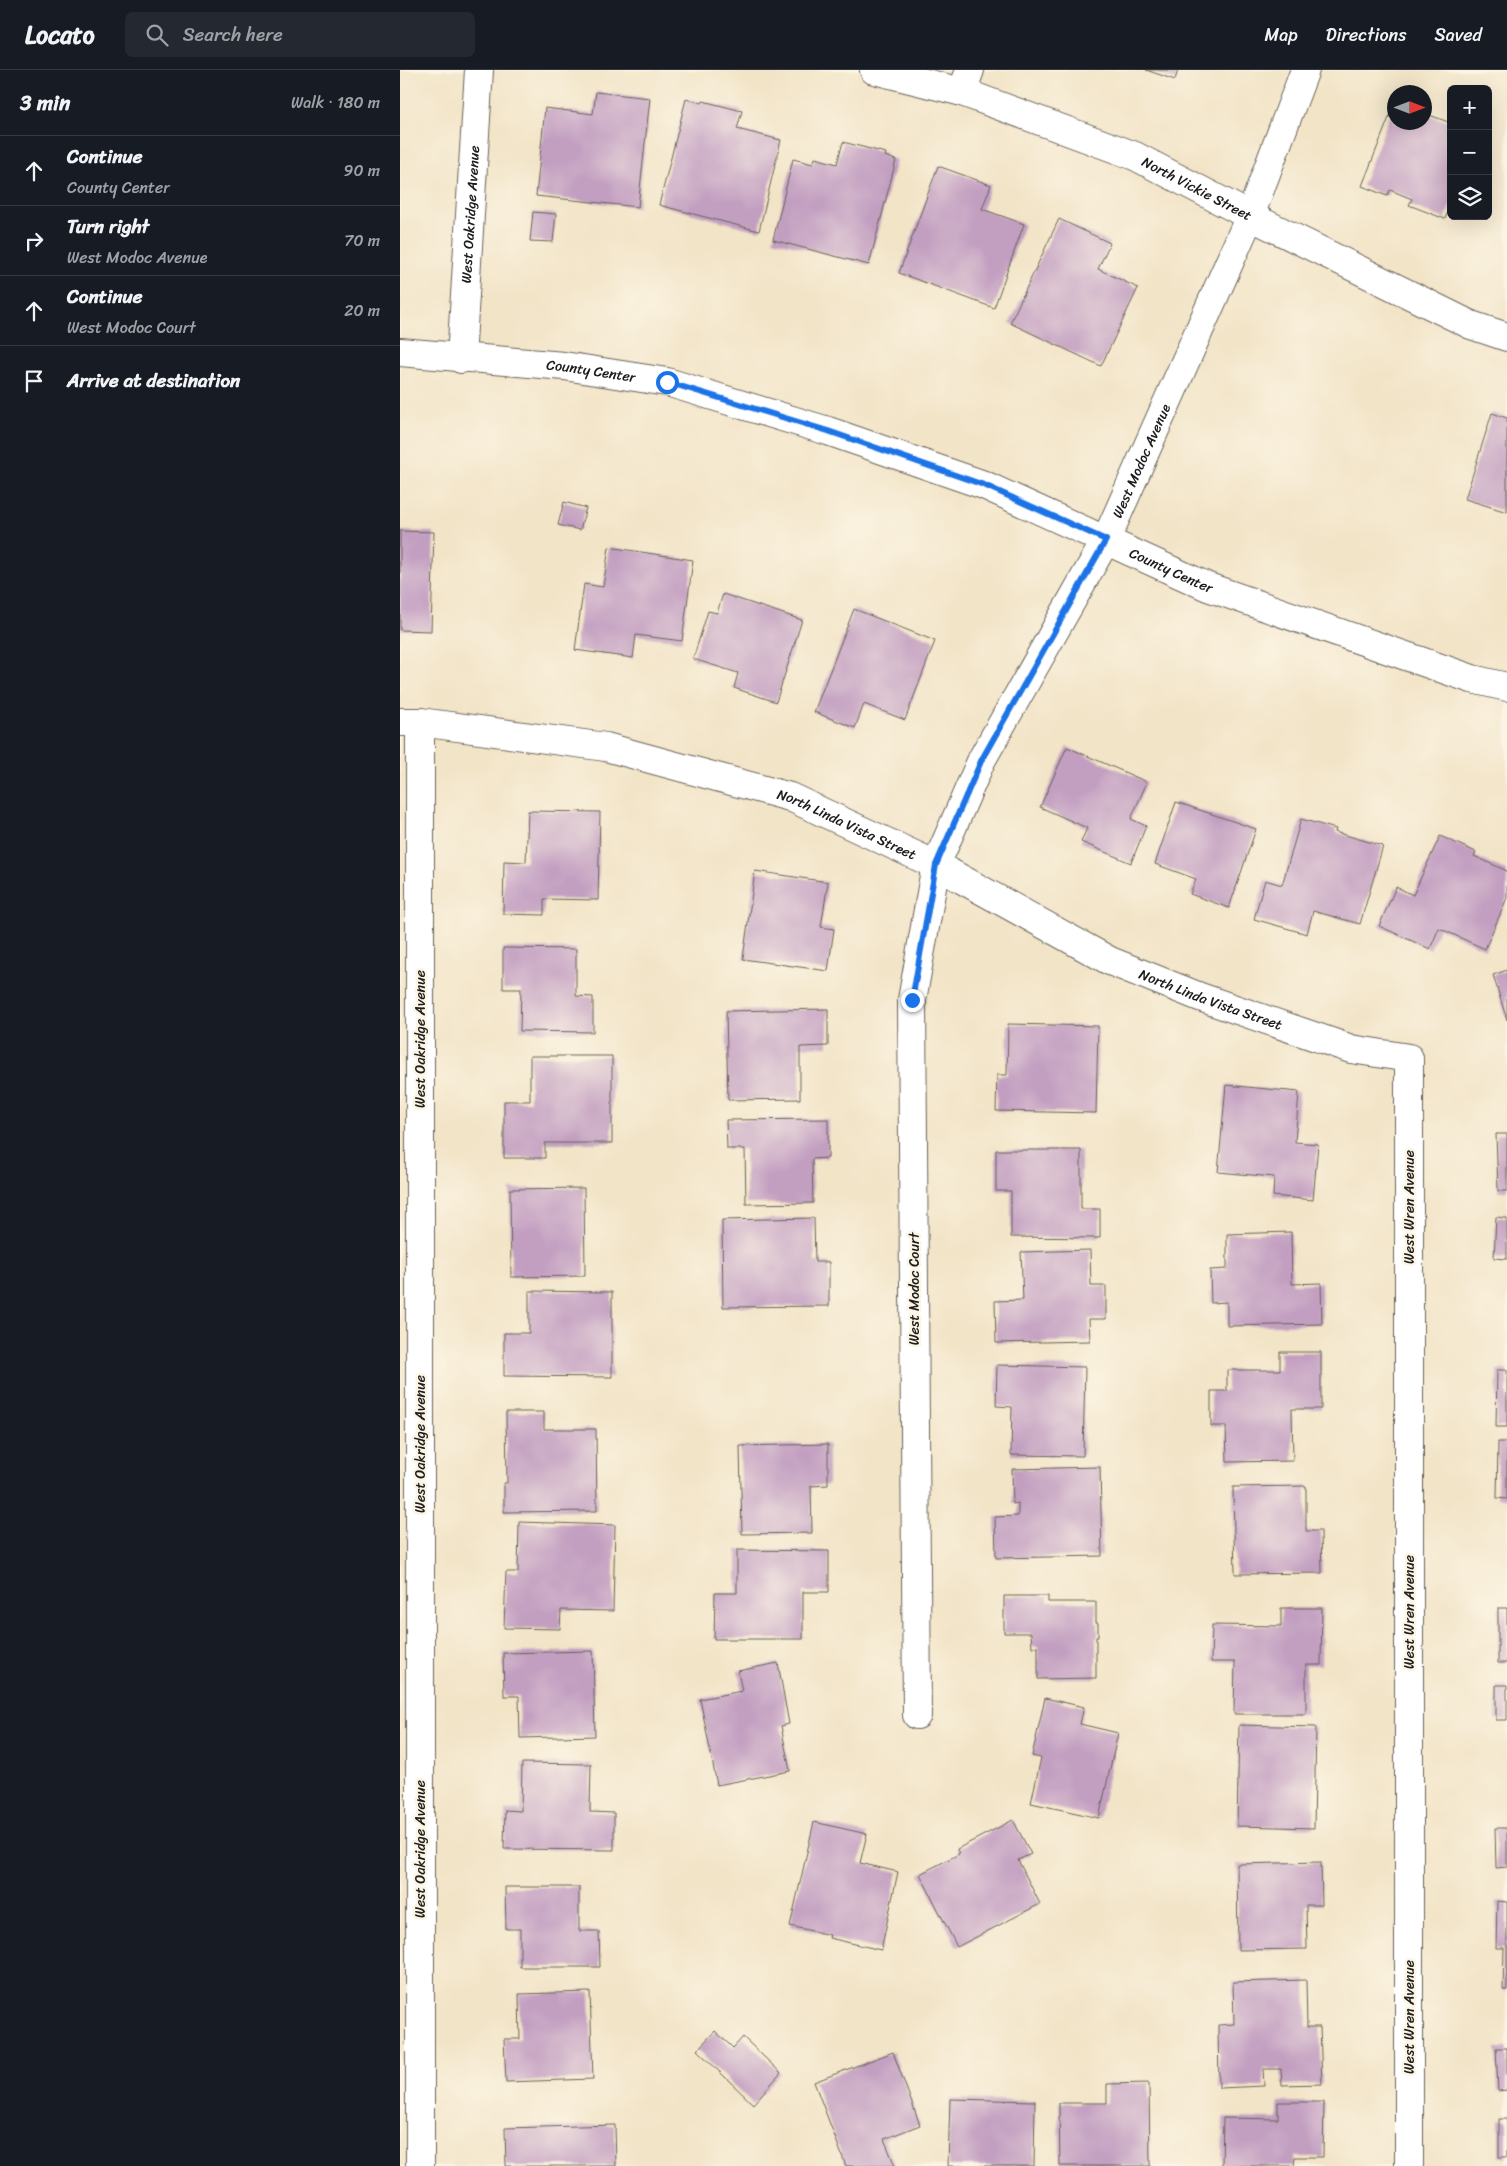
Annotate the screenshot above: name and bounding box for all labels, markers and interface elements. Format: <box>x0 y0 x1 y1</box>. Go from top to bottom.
search box <box>125 12 475 57</box>
text: Locato <box>25 14 95 56</box>
text: Search here <box>183 18 283 51</box>
text: Map <box>1265 19 1298 51</box>
text: Directions <box>1326 19 1407 51</box>
text: Saved <box>1435 19 1482 51</box>
icon: search <box>143 21 171 49</box>
text: 3 min <box>20 84 70 122</box>
north arrow <box>1387 85 1432 130</box>
map controls <box>1447 85 1492 220</box>
button: + <box>1447 85 1492 130</box>
text: Walk · 180 m <box>291 88 380 117</box>
button: − <box>1447 130 1492 175</box>
text: Continue <box>67 140 143 173</box>
street label: West Oakridge Avenue <box>454 145 487 284</box>
street label: North Vickie Street <box>1137 150 1256 228</box>
text: 90 m <box>344 156 380 185</box>
icon: ahead <box>20 157 48 185</box>
text: County Center <box>67 173 170 202</box>
button: layers <box>1447 175 1492 220</box>
text: Turn right <box>67 210 149 243</box>
text: 70 m <box>344 226 380 255</box>
icon: right <box>20 227 48 255</box>
text: West Modoc Avenue <box>67 243 208 272</box>
text: Continue <box>67 280 143 313</box>
text: 20 m <box>344 296 380 325</box>
icon: ahead <box>20 297 48 325</box>
text: West Modoc Court <box>67 313 196 342</box>
street label: County Center <box>545 353 639 390</box>
text: Arrive at destination <box>67 364 240 397</box>
icon: arrive <box>20 367 48 395</box>
route start <box>656 371 679 394</box>
street label: West Modoc Avenue <box>1105 399 1178 522</box>
street label: County Center <box>1125 541 1218 601</box>
street label: North Linda Vista Street <box>774 782 920 867</box>
street label: North Linda Vista Street <box>1135 962 1286 1037</box>
street label: West Oakridge Avenue <box>408 970 433 1108</box>
route end <box>901 989 924 1012</box>
street label: West Wren Avenue <box>1397 1150 1422 1264</box>
street label: West Modoc Court <box>902 1231 927 1345</box>
street label: West Oakridge Avenue <box>408 1375 433 1513</box>
street label: West Wren Avenue <box>1397 1555 1422 1669</box>
street label: West Oakridge Avenue <box>408 1780 433 1918</box>
street label: West Wren Avenue <box>1397 1960 1422 2074</box>

